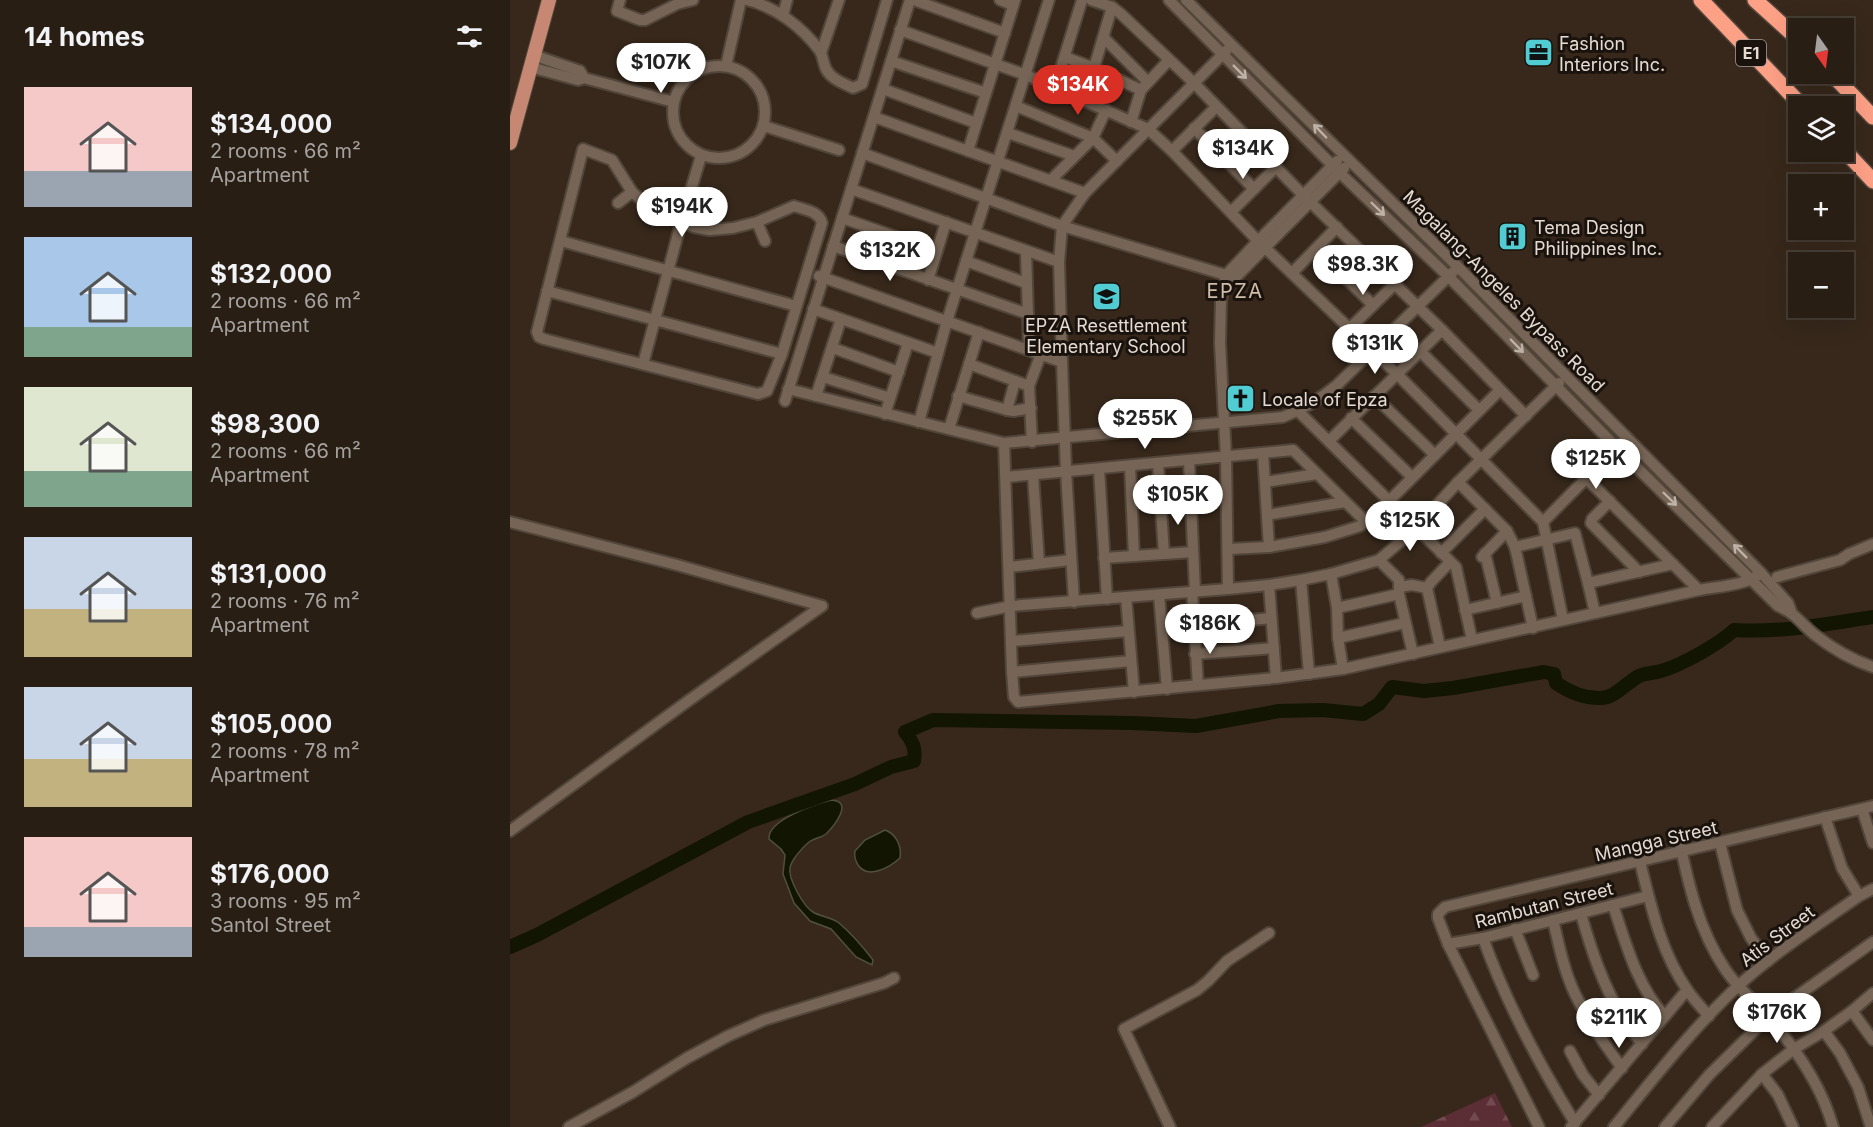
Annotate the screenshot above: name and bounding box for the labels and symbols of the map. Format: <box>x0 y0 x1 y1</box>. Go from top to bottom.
north arrow <box>1788 18 1854 84</box>
place label: Fashion Interiors Inc. <box>1559 33 1665 75</box>
office icon: Fashion Interiors Inc. <box>1522 37 1554 69</box>
road number: E1 <box>1736 40 1766 66</box>
pin: $107K <box>619 43 703 94</box>
one-way arrow <box>1232 64 1247 79</box>
pin: $134K <box>1036 65 1120 116</box>
one-way arrow <box>1312 124 1327 139</box>
pin: $134K <box>1201 129 1285 180</box>
street label: Magalang-Angeles Bypass Road <box>1399 186 1609 396</box>
pin: $194K <box>640 187 724 238</box>
one-way arrow <box>1371 202 1386 216</box>
place label: Tema Design Philippines Inc. <box>1534 217 1662 259</box>
building icon: Tema Design Philippines Inc. <box>1497 221 1529 253</box>
pin: $132K <box>848 231 932 282</box>
pin: $98.3K <box>1314 245 1412 296</box>
district label: EPZA <box>1206 279 1264 303</box>
school or university icon: EPZA Resettlement Elementary School <box>1090 280 1122 312</box>
place label: EPZA Resettlement Elementary School <box>1025 315 1187 357</box>
pin: $131K <box>1333 324 1417 375</box>
one-way arrow <box>1509 339 1524 354</box>
church icon: Locale of Epza <box>1225 383 1257 415</box>
place label: Locale of Epza <box>1262 389 1388 410</box>
pin: $255K <box>1103 399 1187 450</box>
pin: $125K <box>1554 439 1638 490</box>
pin: $105K <box>1136 475 1220 526</box>
one-way arrow <box>1662 492 1677 506</box>
pin: $125K <box>1368 501 1452 552</box>
one-way arrow <box>1732 544 1747 559</box>
pin: $186K <box>1168 604 1252 655</box>
street label: Mangga Street <box>1593 817 1719 865</box>
street label: Rambutan Street <box>1473 878 1615 932</box>
street label: Atis Street <box>1736 901 1818 971</box>
pin: $176K <box>1735 993 1819 1044</box>
pin: $211K <box>1577 998 1661 1049</box>

